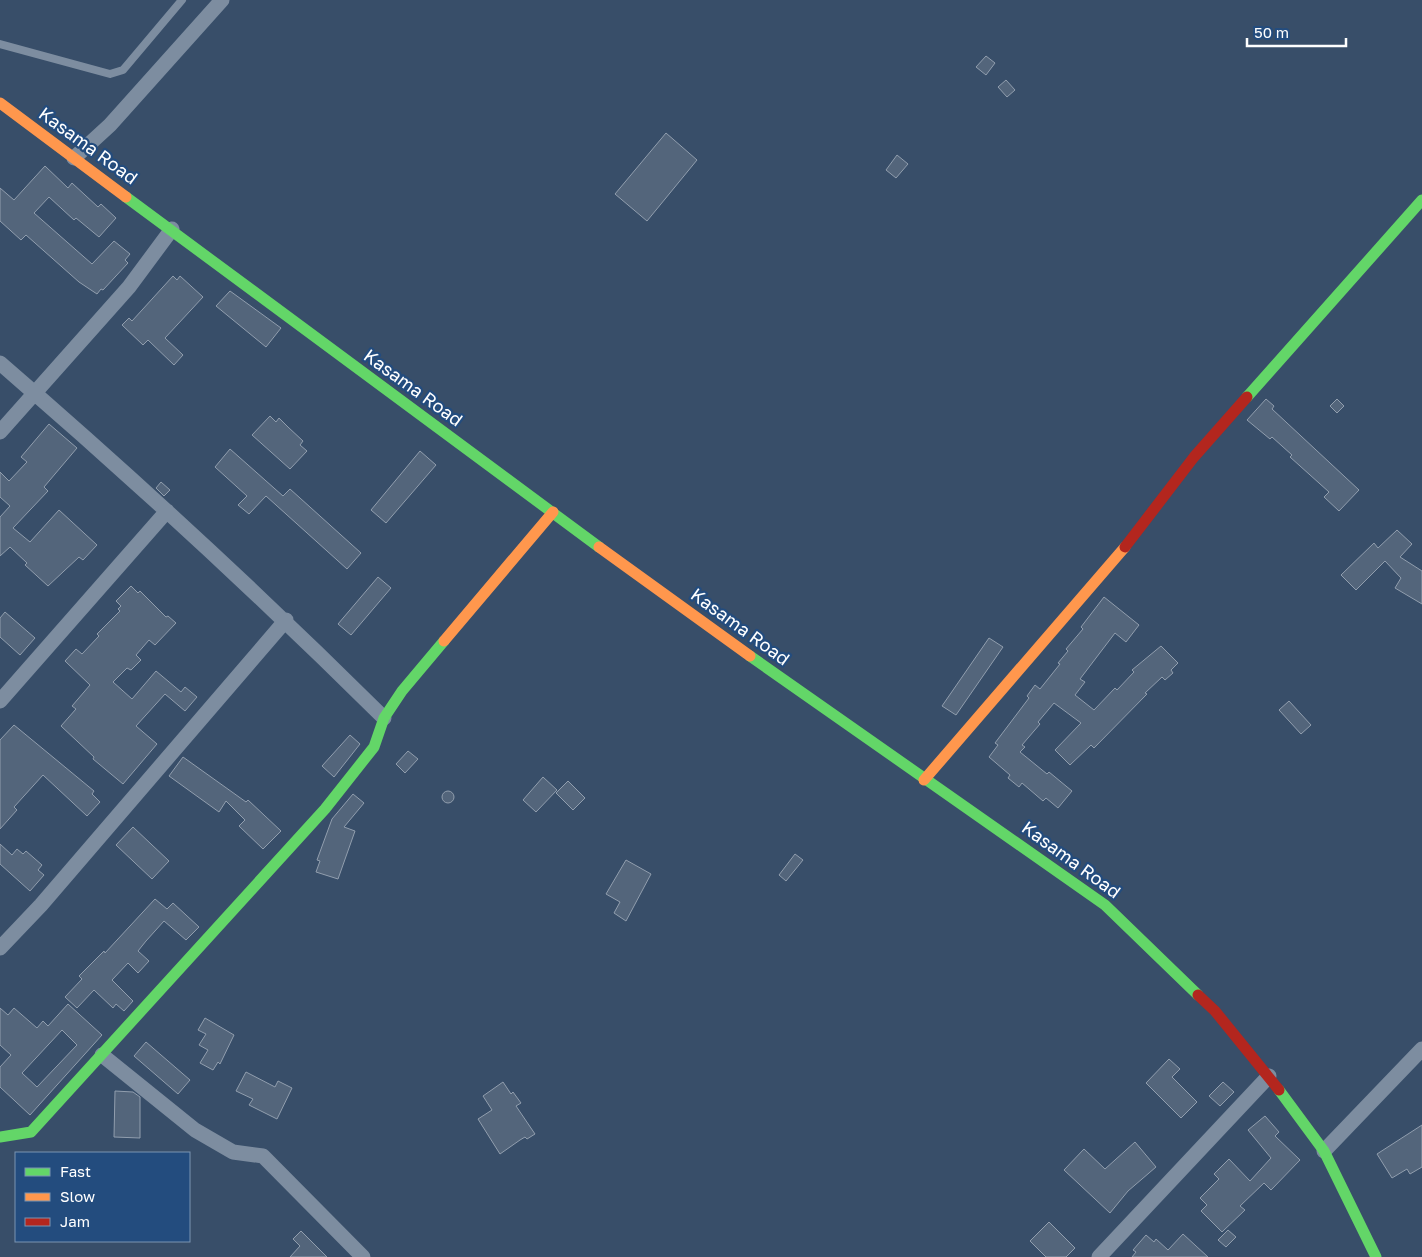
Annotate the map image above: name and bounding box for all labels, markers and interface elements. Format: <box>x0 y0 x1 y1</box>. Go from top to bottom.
scale bar <box>1247 15 1346 47</box>
text: 50 m <box>1254 23 1289 41</box>
street label: Kasama Road <box>35 102 142 188</box>
street label: Kasama Road <box>360 344 467 430</box>
street label: Kasama Road <box>687 583 794 669</box>
street label: Kasama Road <box>1018 816 1125 902</box>
legend <box>15 1152 190 1242</box>
text: Fast <box>60 1162 91 1180</box>
text: Slow <box>60 1187 95 1205</box>
text: Jam <box>60 1212 90 1230</box>

